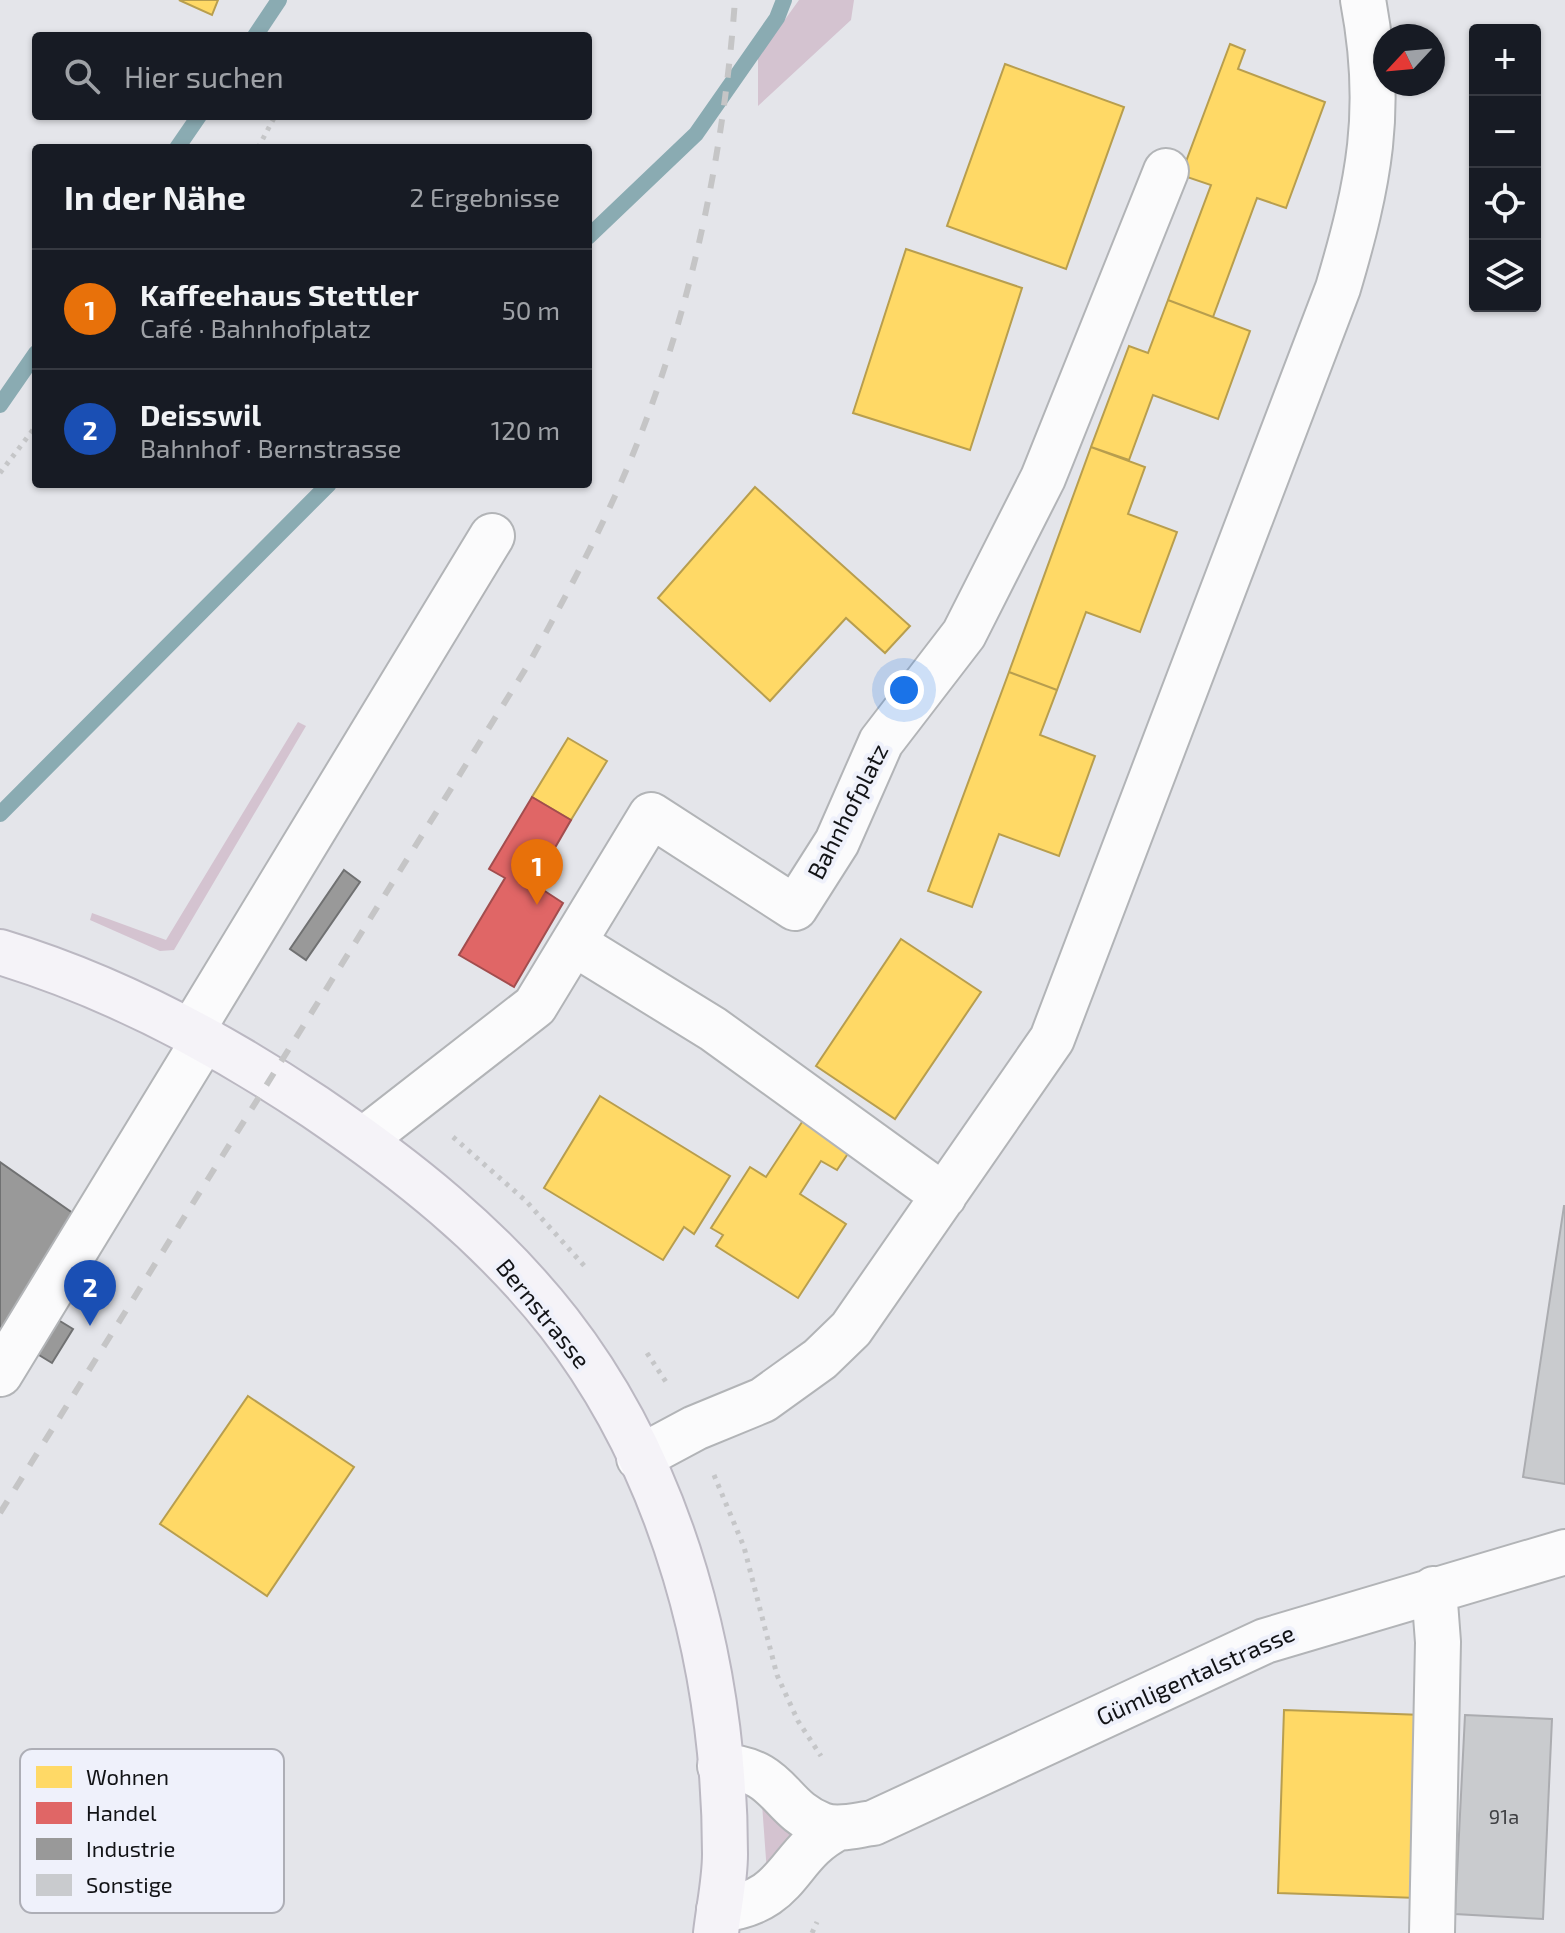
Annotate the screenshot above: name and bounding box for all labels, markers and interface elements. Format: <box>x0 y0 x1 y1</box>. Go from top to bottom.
north arrow <box>1373 24 1445 96</box>
map controls <box>1469 24 1541 312</box>
button: + <box>1469 24 1541 96</box>
search box <box>32 32 592 120</box>
icon: search <box>60 54 104 98</box>
text: Hier suchen <box>124 58 284 94</box>
button: − <box>1469 96 1541 168</box>
button: locate <box>1469 168 1541 240</box>
text: In der Nähe <box>64 176 246 217</box>
text: 2 Ergebnisse <box>410 181 560 212</box>
button: layers <box>1469 240 1541 312</box>
text: Kaffeehaus Stettler <box>140 276 419 312</box>
text: 1 <box>84 294 96 325</box>
text: 50 m <box>502 294 560 325</box>
text: Café · Bahnhofplatz <box>140 312 371 343</box>
text: Deisswil <box>140 396 261 432</box>
text: 2 <box>82 414 98 445</box>
text: 120 m <box>491 414 560 445</box>
text: Bahnhof · Bernstrasse <box>140 432 401 463</box>
your location <box>884 670 924 710</box>
street label: Bahnhofplatz <box>800 738 894 884</box>
pin: 1 <box>511 839 563 905</box>
street label: Bernstrasse <box>491 1252 597 1374</box>
pin: 2 <box>64 1260 116 1326</box>
street label: Gümligentalstrasse <box>1091 1617 1299 1731</box>
legend <box>20 1749 284 1913</box>
text: Wohnen <box>86 1763 169 1789</box>
text: Handel <box>86 1799 157 1825</box>
house number: 91a <box>1489 1804 1519 1828</box>
text: Industrie <box>86 1835 175 1861</box>
text: Sonstige <box>86 1871 173 1897</box>

